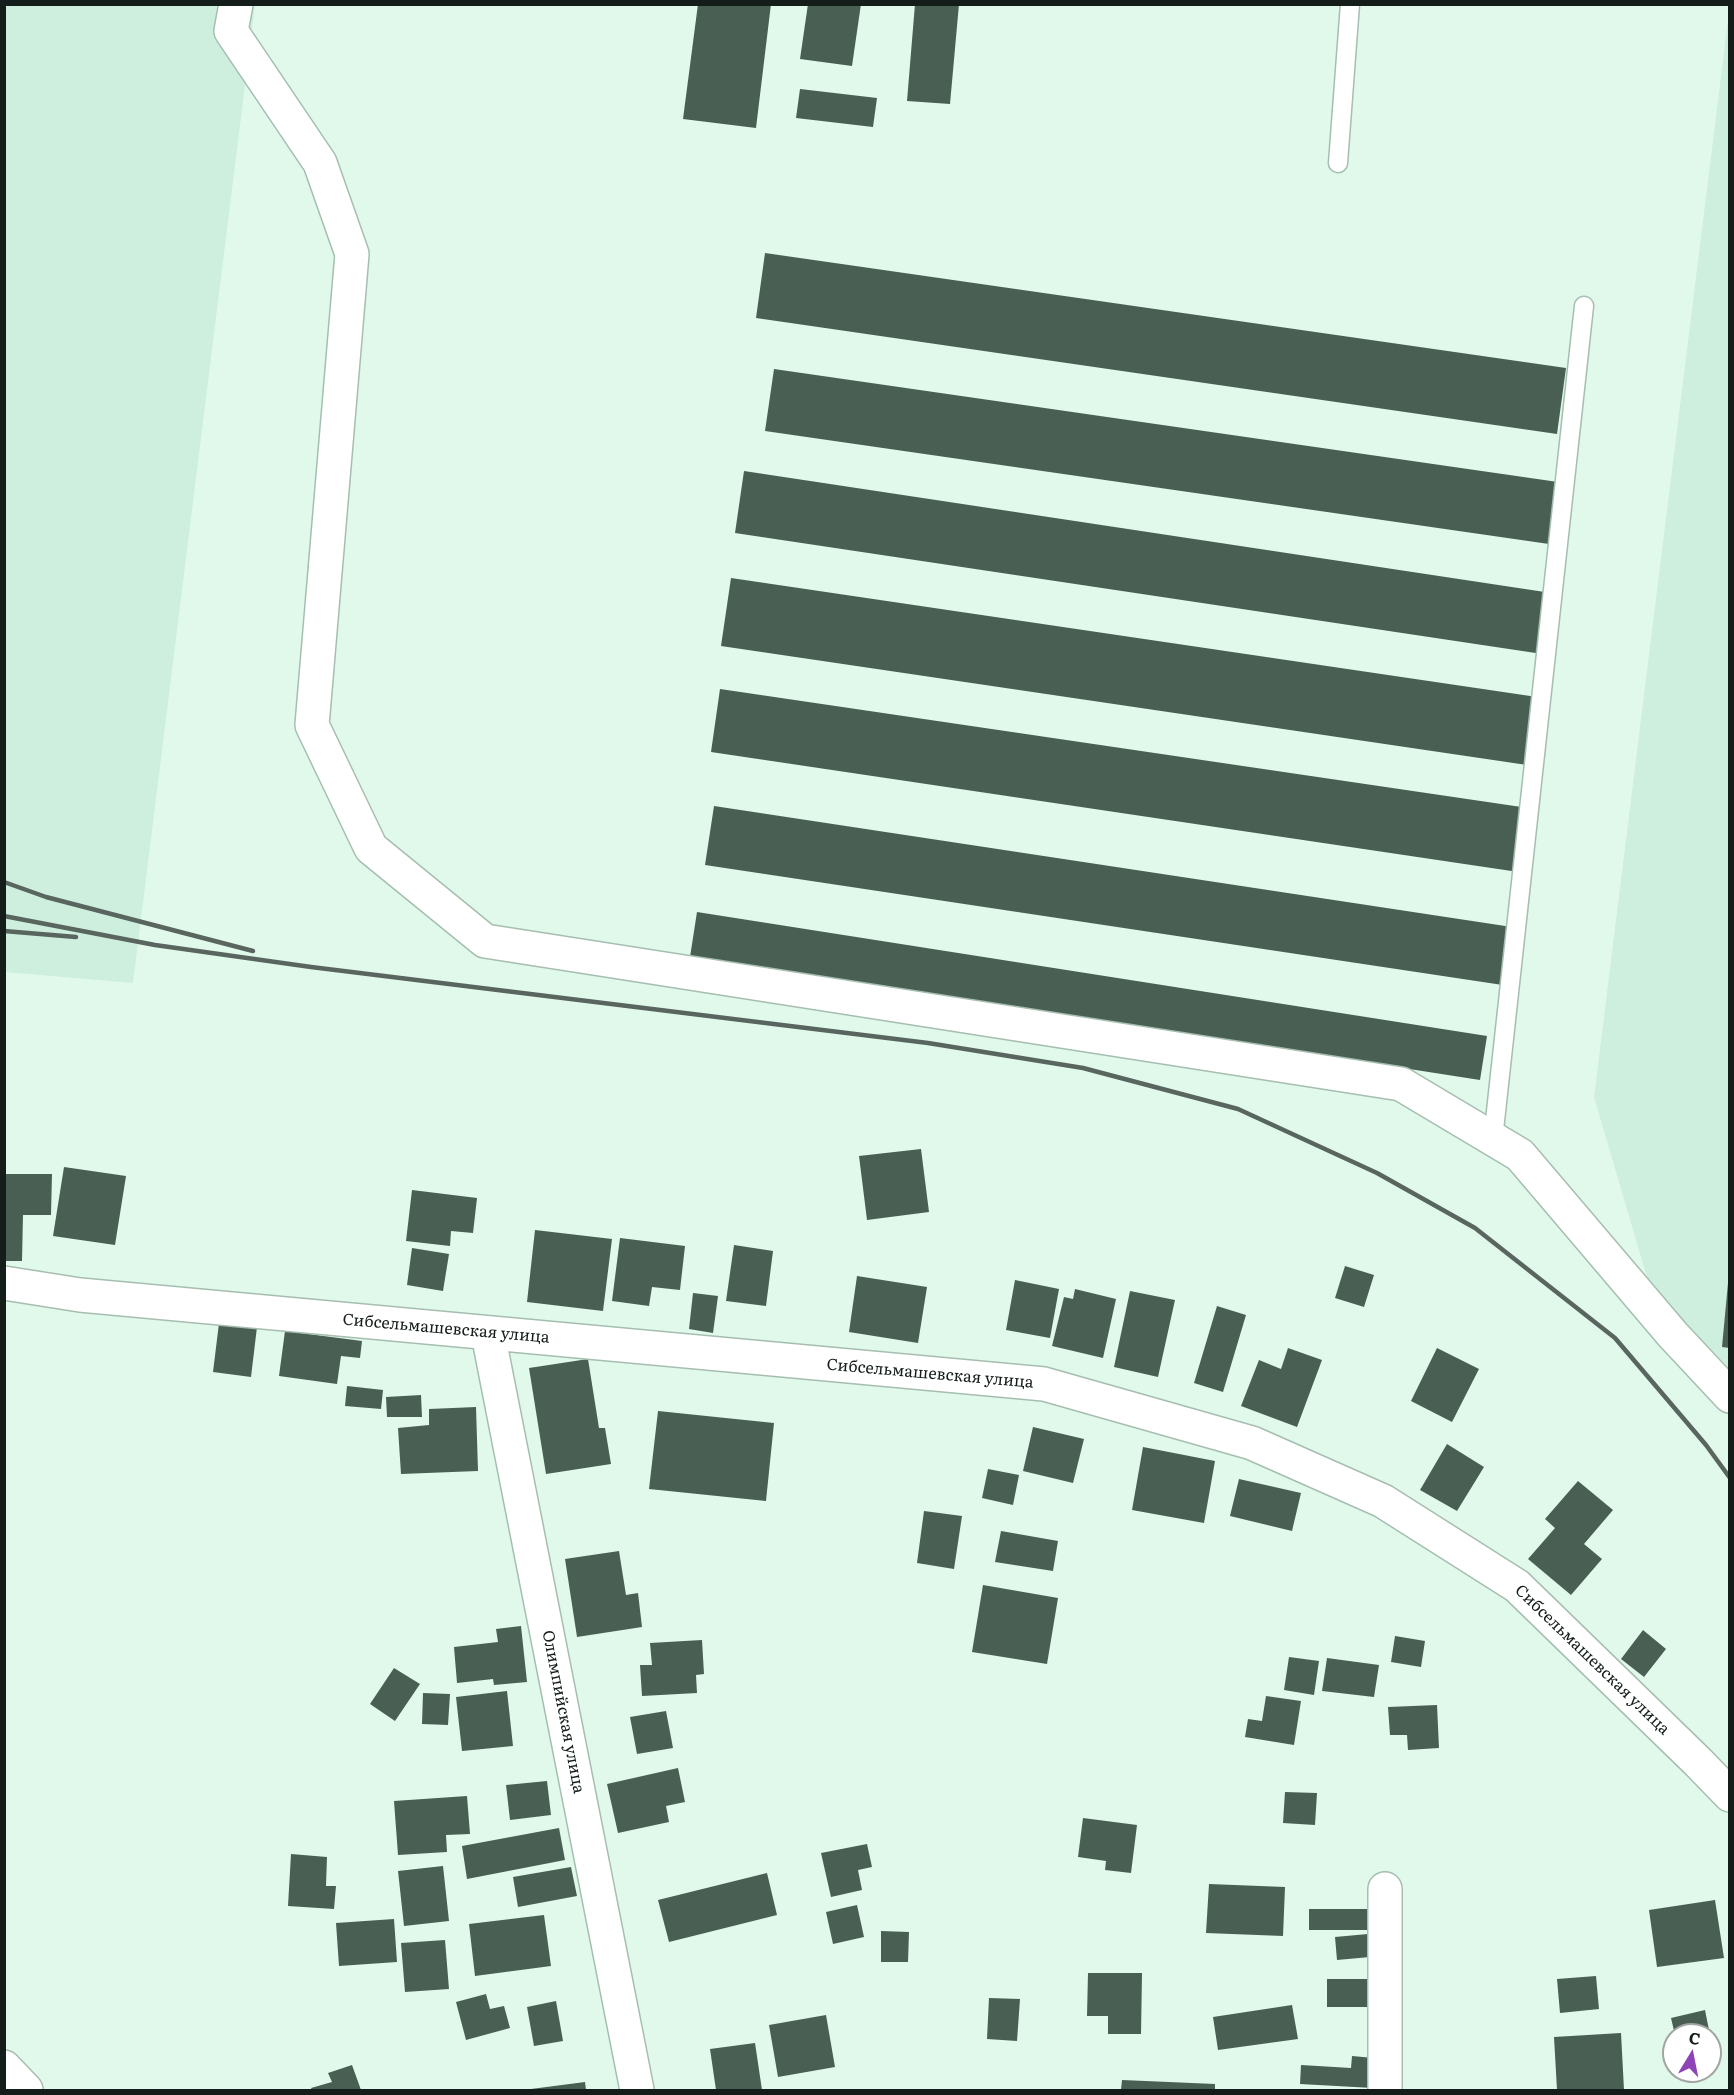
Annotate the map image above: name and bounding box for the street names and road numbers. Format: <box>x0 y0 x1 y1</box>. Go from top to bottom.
street label: Сибсельмашевская улица <box>342 1310 550 1348</box>
street label: Сибсельмашевская улица <box>826 1355 1034 1393</box>
street label: Сибсельмашевская улица <box>1511 1581 1673 1739</box>
street label: Олимпийская улица <box>538 1629 588 1795</box>

